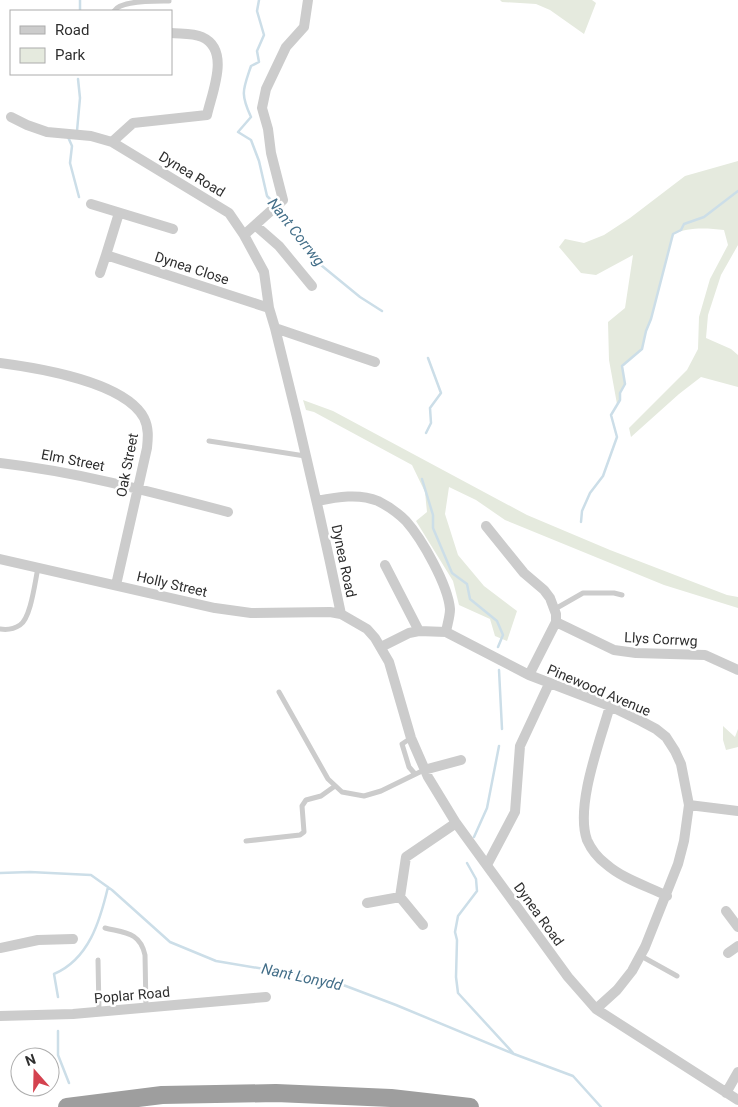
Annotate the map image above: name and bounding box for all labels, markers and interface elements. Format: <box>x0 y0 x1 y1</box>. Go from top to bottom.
legend <box>10 10 172 75</box>
text: Road <box>55 21 89 39</box>
text: Park <box>55 46 86 64</box>
street label: Dynea Road <box>156 148 228 200</box>
water label: Nant Corrwg <box>264 194 328 270</box>
street label: Dynea Close <box>153 248 231 288</box>
street label: Oak Street <box>113 431 141 498</box>
street label: Elm Street <box>40 446 106 474</box>
street label: Dynea Road <box>328 523 360 599</box>
street label: Holly Street <box>135 568 209 600</box>
street label: Llys Corrwg <box>624 629 698 649</box>
street label: Pinewood Avenue <box>545 661 653 719</box>
street label: Dynea Road <box>511 879 567 949</box>
water label: Nant Lonydd <box>260 960 345 995</box>
street label: Poplar Road <box>93 984 171 1006</box>
north arrow <box>10 1047 60 1097</box>
text: N <box>23 1051 38 1069</box>

